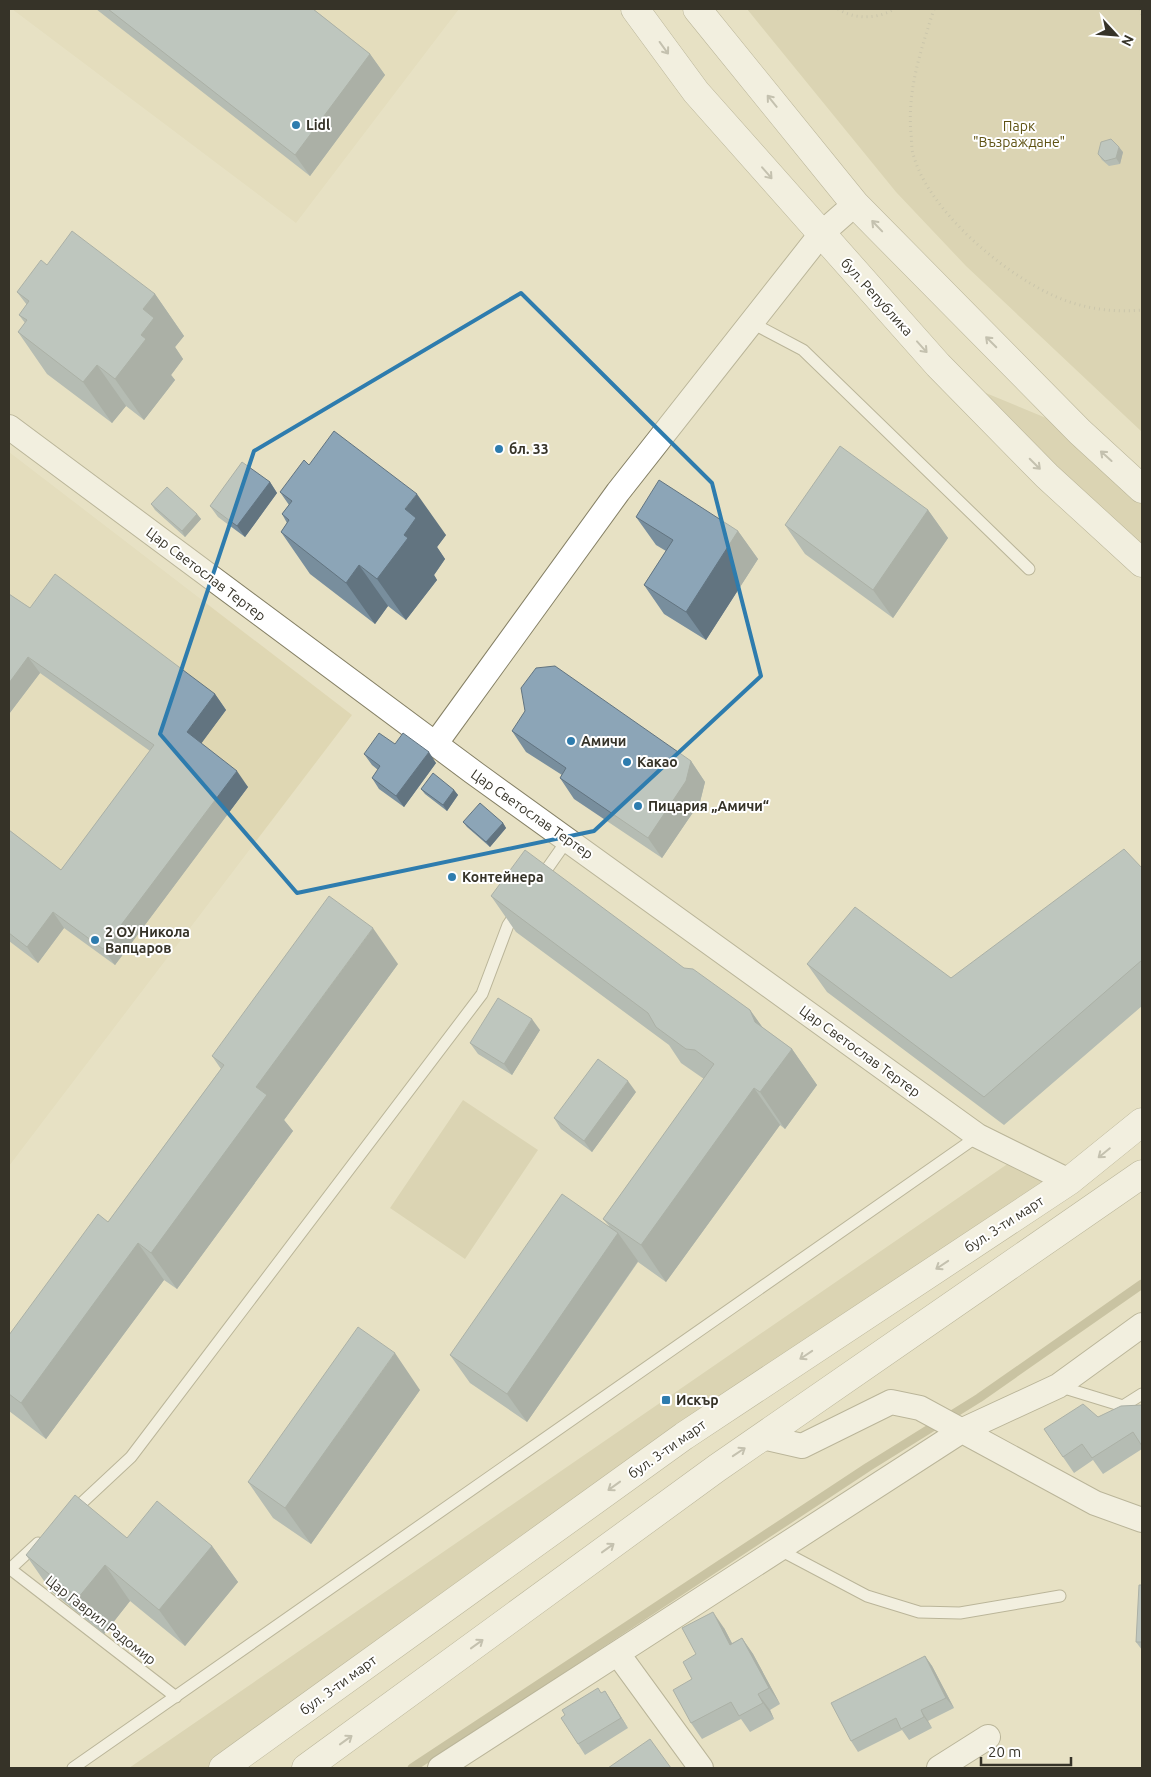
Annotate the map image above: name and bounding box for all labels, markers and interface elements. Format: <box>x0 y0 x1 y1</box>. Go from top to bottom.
north arrow <box>1091 10 1141 60</box>
text: N <box>1118 32 1137 49</box>
one-way arrow <box>659 41 669 55</box>
one-way arrow <box>767 95 778 108</box>
place label: Lidl <box>306 117 330 133</box>
park label: Парк "Възраждане" <box>973 118 1065 150</box>
marker: Lidl <box>290 119 302 131</box>
one-way arrow <box>762 167 773 180</box>
one-way arrow <box>871 220 883 232</box>
street label: бул. Република <box>838 255 916 339</box>
one-way arrow <box>984 336 997 348</box>
one-way arrow <box>916 340 928 353</box>
place label: бл. 33 <box>509 441 549 457</box>
marker: бл. 33 <box>493 443 505 455</box>
one-way arrow <box>1100 450 1113 462</box>
one-way arrow <box>1029 457 1041 470</box>
street label: Цар Светослав Тертер <box>143 524 269 624</box>
place label: Амичи <box>581 733 626 749</box>
marker: Амичи <box>565 735 577 747</box>
place label: Какао <box>637 754 678 770</box>
marker: Какао <box>621 756 633 768</box>
street label: Цар Светослав Тертер <box>468 766 596 862</box>
place label: Пицария „Амичи“ <box>648 798 769 814</box>
marker: Пицария „Амичи“ <box>632 800 644 812</box>
place label: Контейнера <box>462 869 544 885</box>
marker: Контейнера <box>446 871 458 883</box>
place label: 2 ОУ Никола Вапцаров <box>105 924 190 956</box>
marker: 2 ОУ Никола Вапцаров <box>89 934 101 946</box>
street label: Цар Светослав Тертер <box>797 1002 923 1100</box>
one-way arrow <box>1098 1147 1111 1158</box>
street label: бул. 3-ти март <box>961 1193 1047 1255</box>
one-way arrow <box>935 1260 949 1270</box>
one-way arrow <box>799 1349 813 1360</box>
place label: Искър <box>676 1392 719 1408</box>
marker: Искър <box>660 1394 672 1406</box>
street label: бул. 3-ти март <box>625 1416 709 1482</box>
one-way arrow <box>732 1447 746 1457</box>
one-way arrow <box>608 1481 622 1491</box>
one-way arrow <box>601 1542 614 1553</box>
street label: Цар Гаврил Радомир <box>43 1572 159 1668</box>
one-way arrow <box>470 1638 483 1649</box>
street label: бул. 3-ти март <box>296 1652 380 1718</box>
one-way arrow <box>339 1734 352 1745</box>
scale bar <box>981 1734 1071 1766</box>
text: 20 m <box>988 1743 1021 1760</box>

